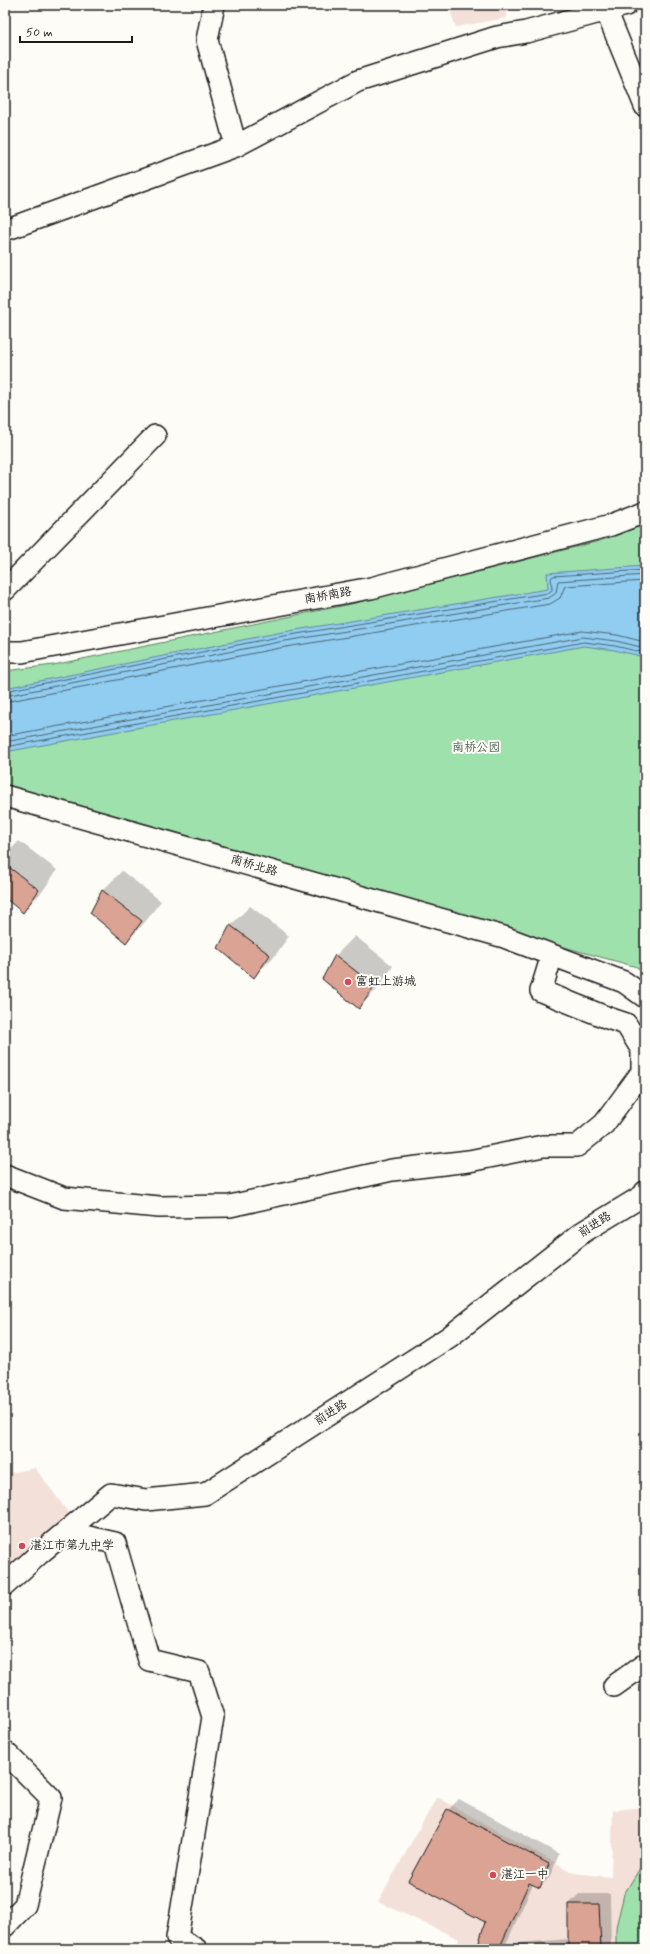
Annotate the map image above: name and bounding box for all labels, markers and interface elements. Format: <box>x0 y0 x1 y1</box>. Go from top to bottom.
scale bar <box>20 18 132 44</box>
text: 50 m <box>26 25 53 41</box>
street label: 南桥南路 <box>303 584 353 608</box>
park label: 南桥公园 <box>452 740 500 756</box>
street label: 南桥北路 <box>229 852 279 880</box>
place label: 富虹上游城 <box>356 974 416 990</box>
marker: 富虹上游城 <box>343 977 353 987</box>
street label: 前进路 <box>576 1208 614 1242</box>
street label: 前进路 <box>312 1396 350 1430</box>
place label: 湛江市第九中学 <box>30 1538 114 1554</box>
marker: 湛江市第九中学 <box>17 1541 27 1551</box>
place label: 湛江一中 <box>501 1867 549 1883</box>
marker: 湛江一中 <box>488 1870 498 1880</box>

